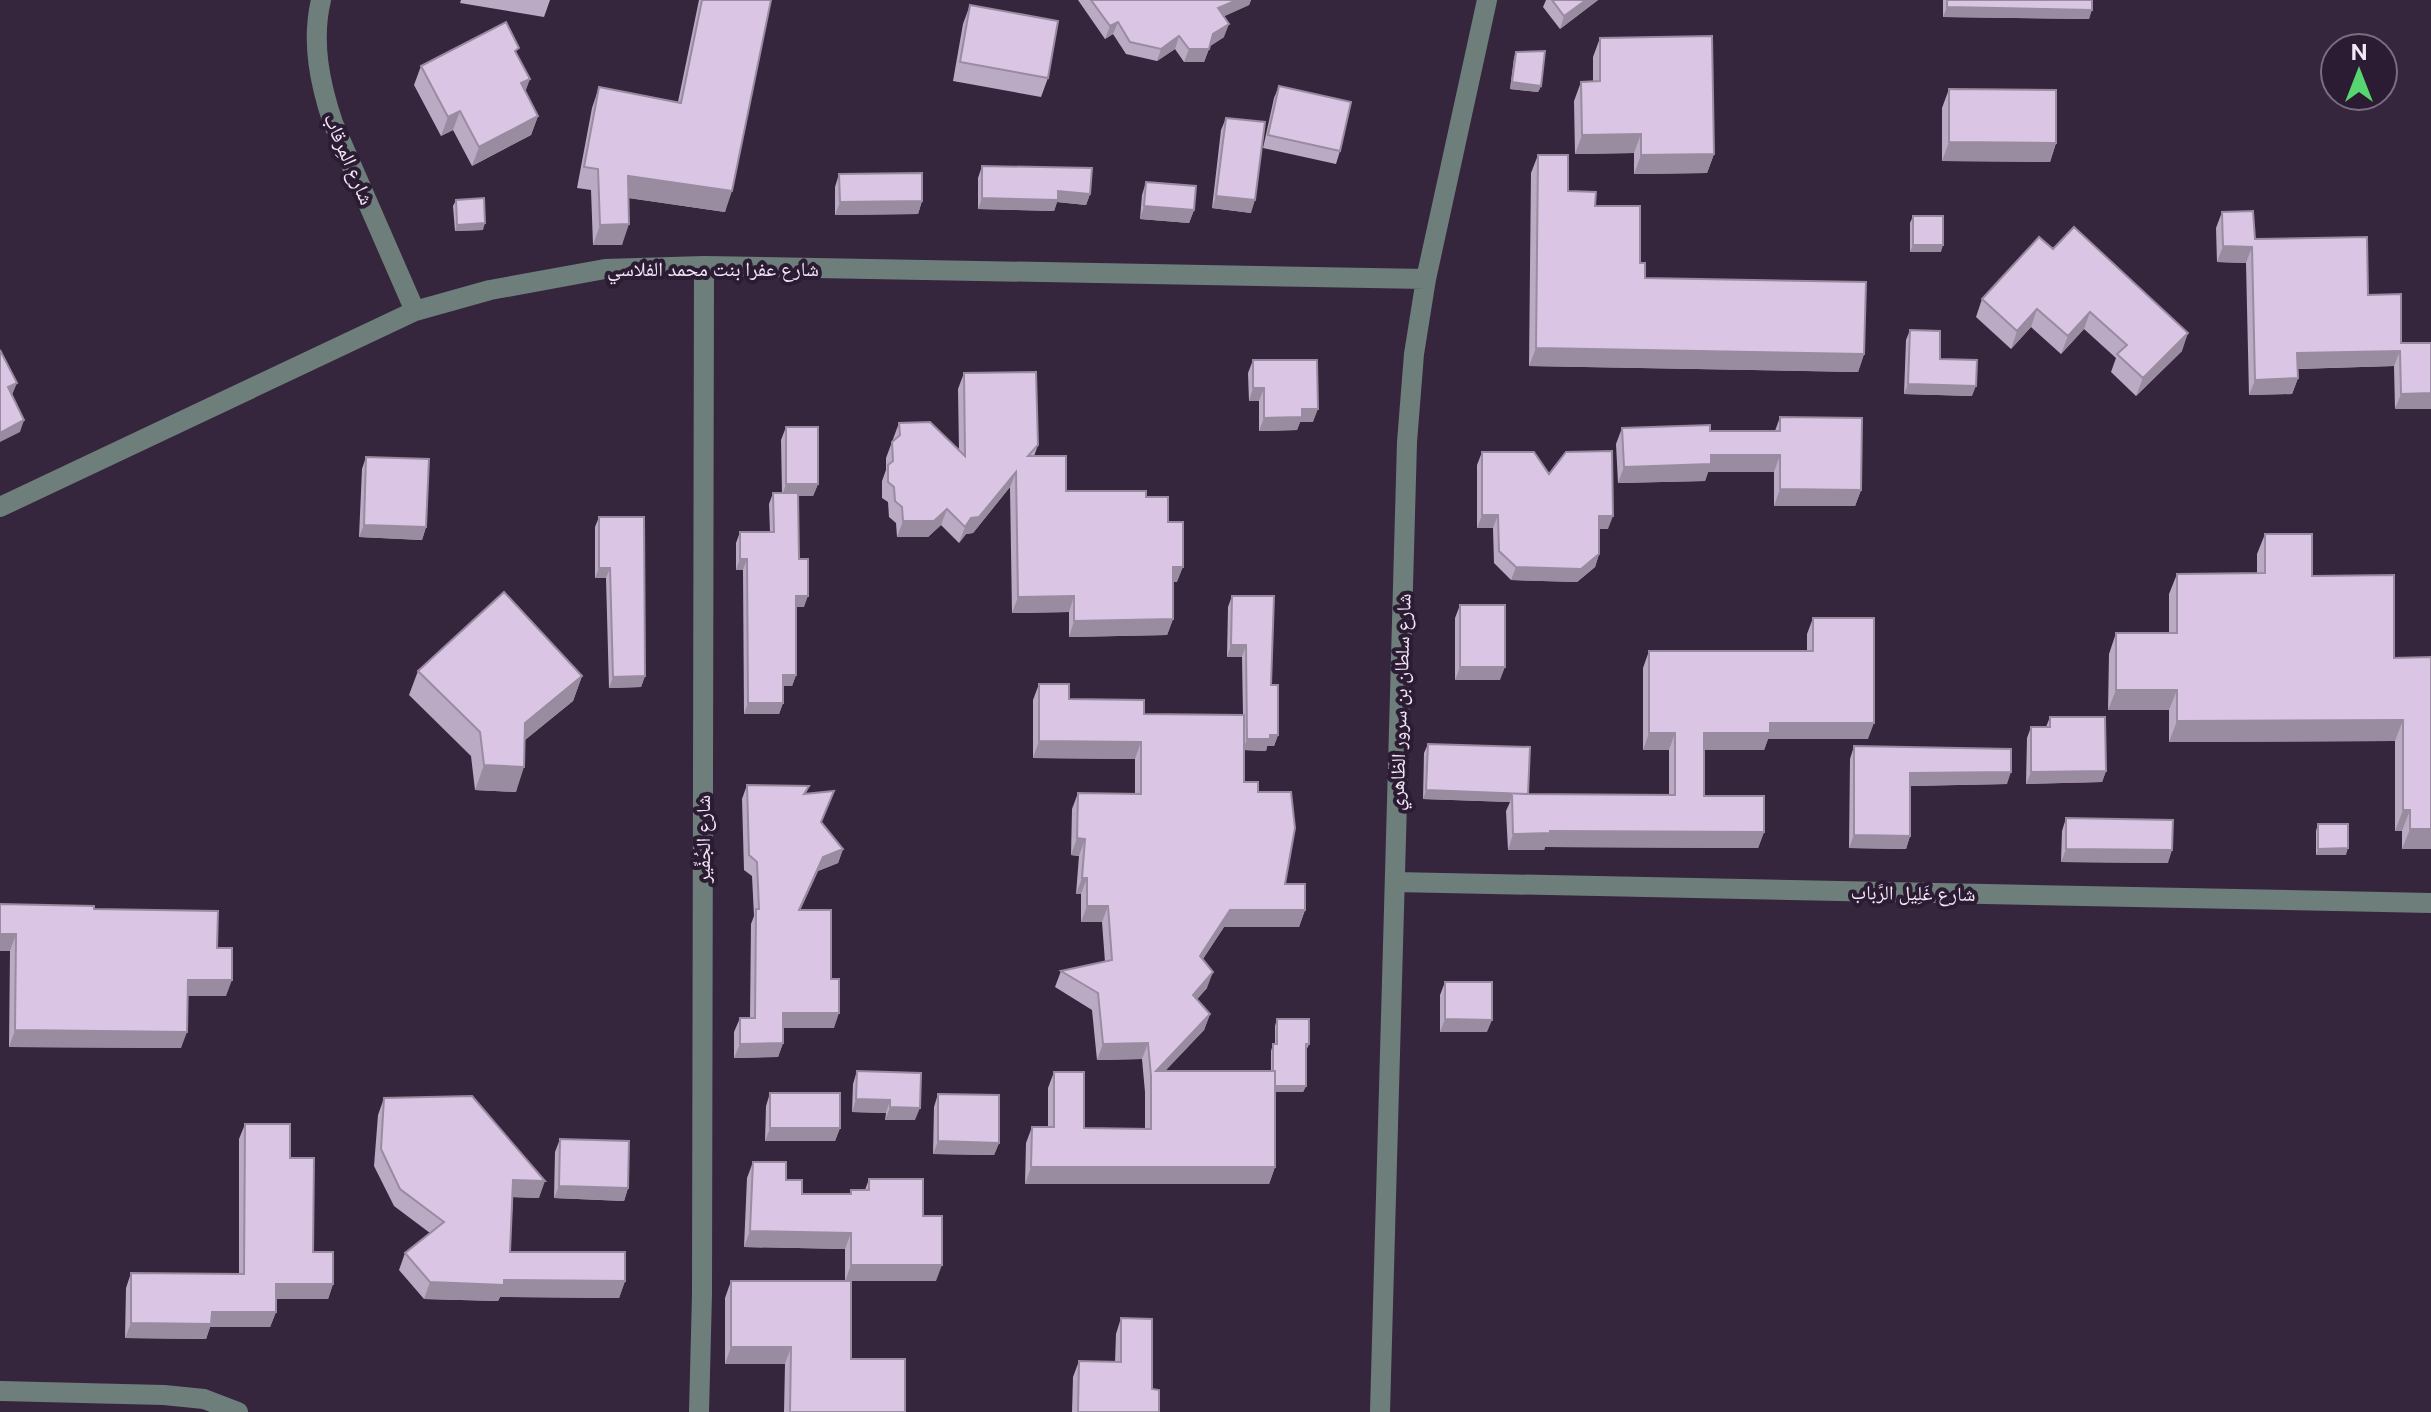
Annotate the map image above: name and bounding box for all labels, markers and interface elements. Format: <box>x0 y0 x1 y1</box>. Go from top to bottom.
north arrow <box>2319 32 2399 112</box>
text: N <box>2350 39 2368 65</box>
street label: شارع المِرقاب <box>318 110 379 209</box>
street label: شارع عفرا بنت محمد الفلاسي <box>607 257 819 285</box>
street label: شارع سلطان بن سرور الظاهري <box>1384 593 1420 811</box>
street label: شارع الجُفِّير <box>691 795 716 884</box>
street label: شارع غَلِيل الرَّباب <box>1850 880 1976 907</box>

